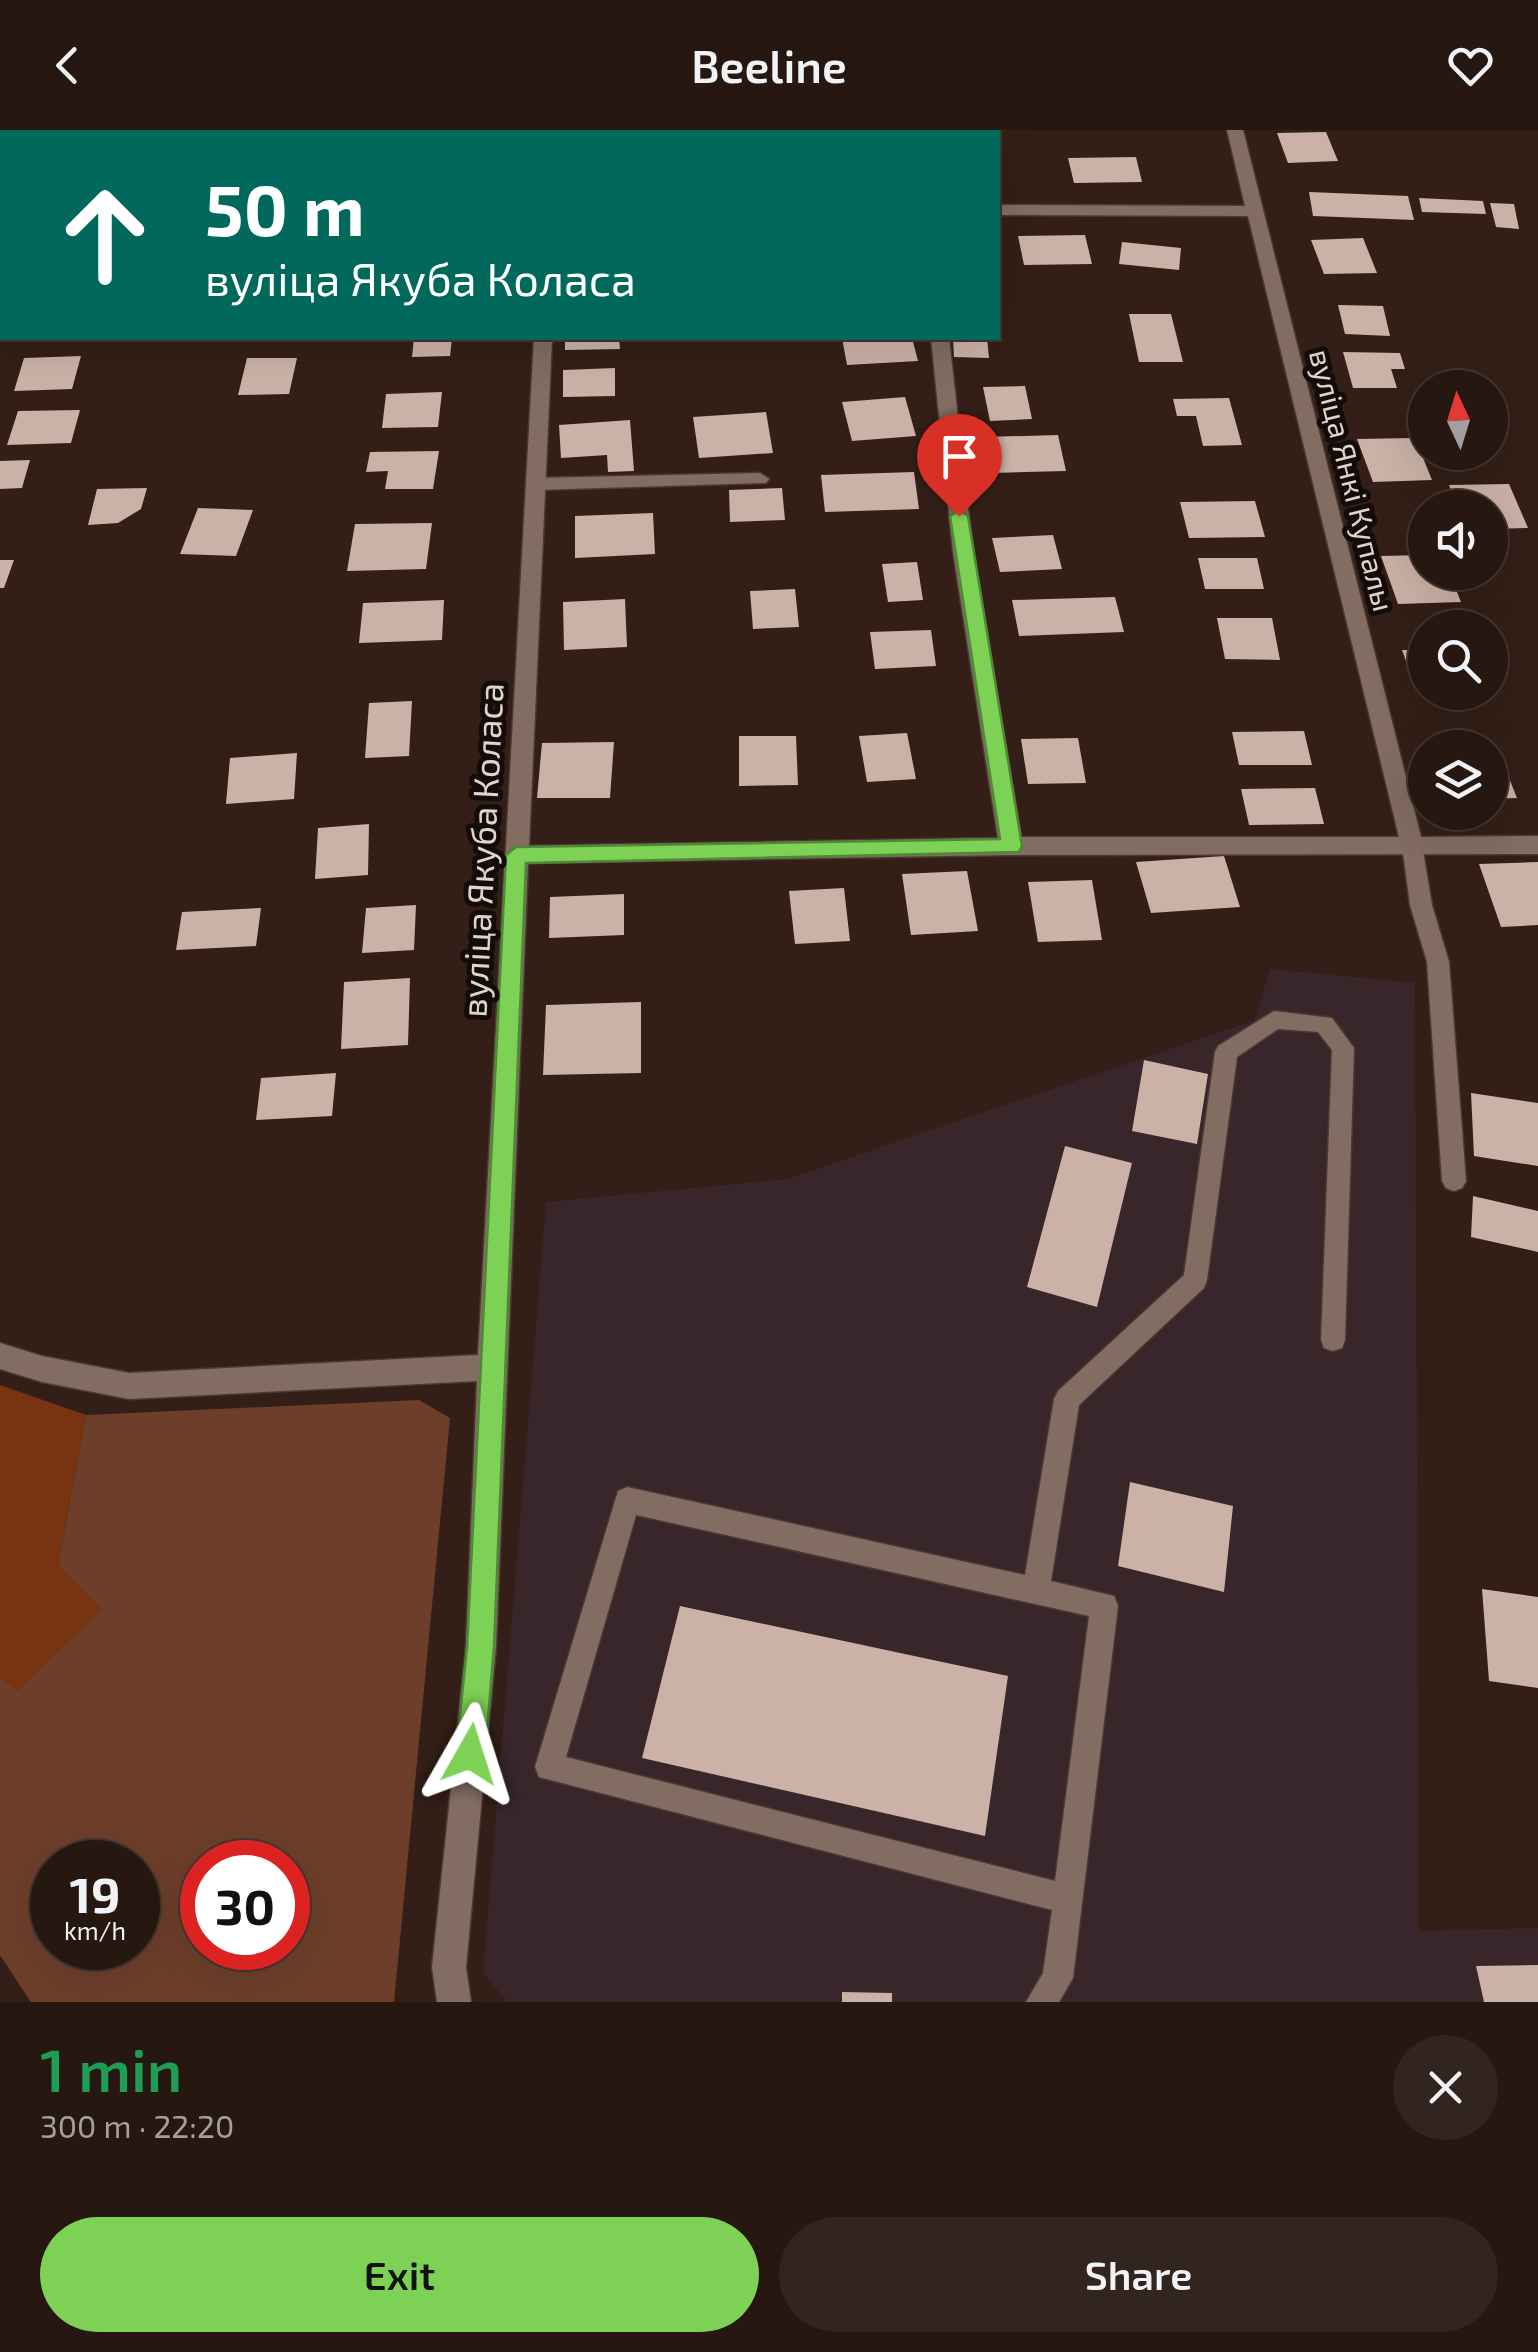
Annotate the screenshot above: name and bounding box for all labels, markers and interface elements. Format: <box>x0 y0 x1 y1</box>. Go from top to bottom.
icon: back <box>40 38 95 93</box>
text: Beeline <box>691 38 847 92</box>
icon: heart <box>1443 38 1498 93</box>
text: 50 m <box>205 166 365 250</box>
icon: ahead <box>40 170 170 300</box>
text: вуліца Якуба Коласа <box>205 251 636 305</box>
street label: вуліца Янкі Купалы <box>1302 345 1403 615</box>
north arrow <box>1408 370 1508 470</box>
map controls <box>1408 370 1508 830</box>
pin <box>917 414 1002 517</box>
icon: arrive <box>932 429 987 484</box>
button: sound <box>1408 490 1508 590</box>
button: search <box>1408 610 1508 710</box>
street label: вуліца Якуба Коласа <box>451 682 512 1018</box>
button: layers <box>1408 730 1508 830</box>
position arrow <box>418 1702 522 1806</box>
speed limit sign: 30 <box>180 1840 310 1970</box>
text: 19 <box>69 1863 121 1923</box>
text: km/h <box>64 1915 126 1945</box>
text: 1 min <box>40 2032 182 2104</box>
button: close <box>1393 2035 1498 2140</box>
text: 300 m · 22:20 <box>40 2106 234 2144</box>
button: Exit <box>40 2217 759 2332</box>
button: Share <box>779 2217 1498 2332</box>

